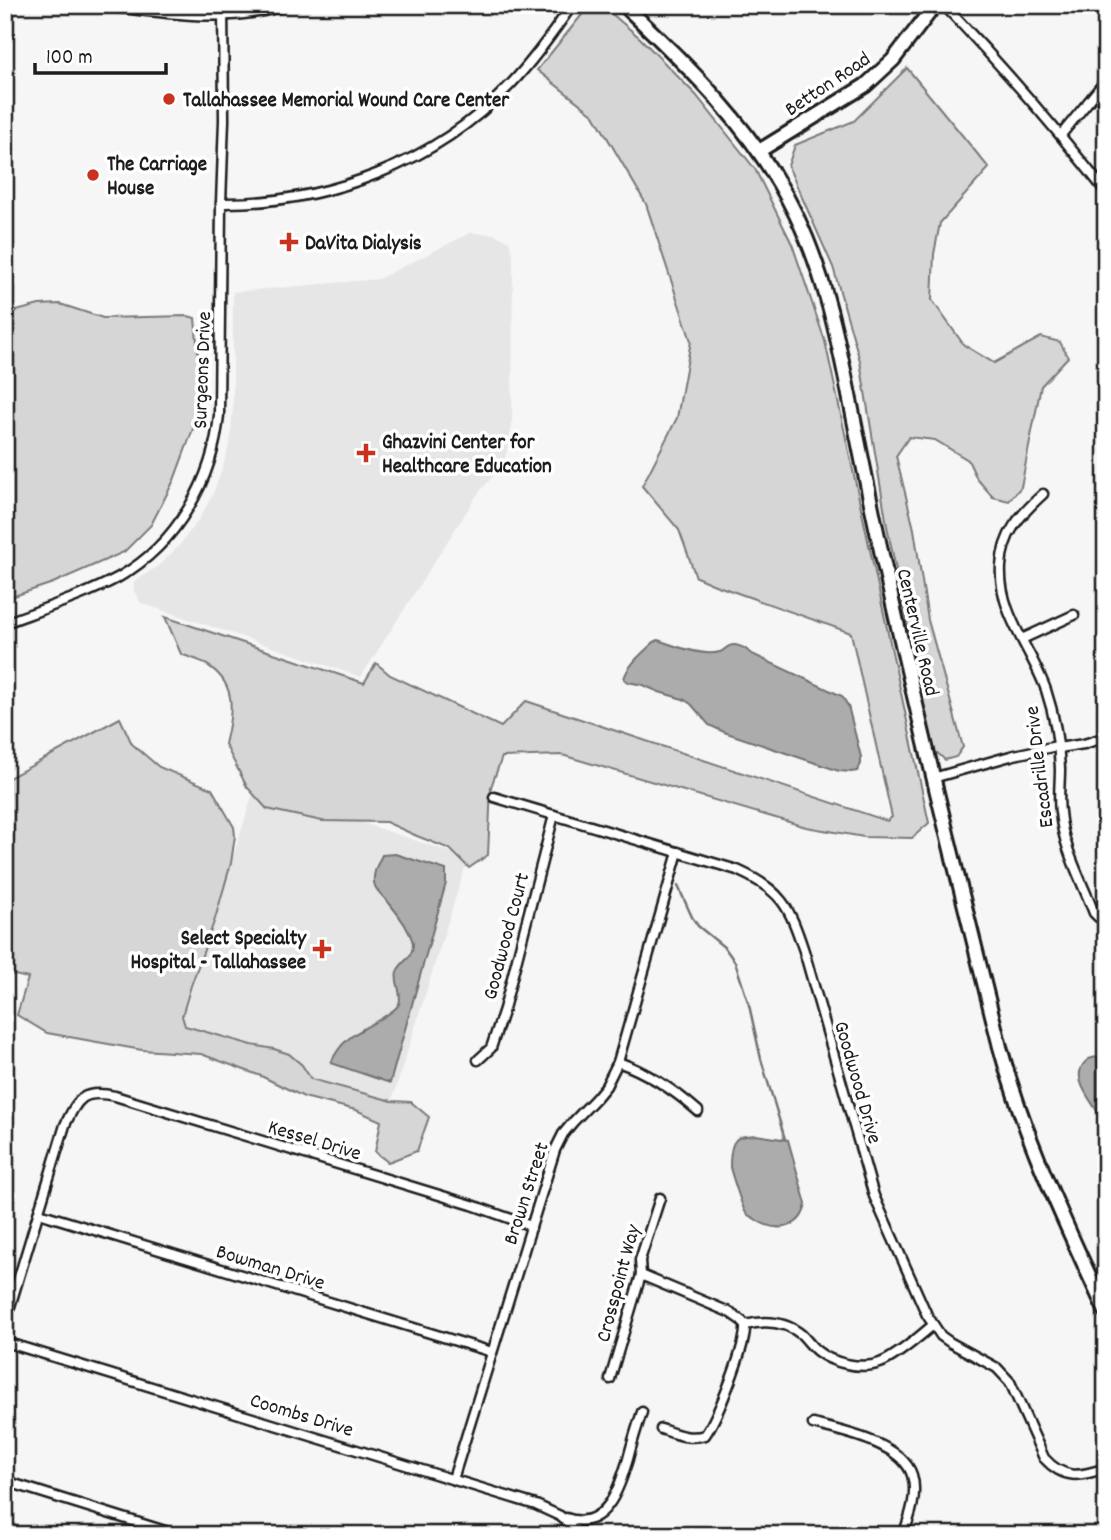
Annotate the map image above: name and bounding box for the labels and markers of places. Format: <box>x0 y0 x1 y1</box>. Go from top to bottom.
place label: Tallahassee Memorial Wound Care Center <box>183 87 510 117</box>
marker: Tallahassee Memorial Wound Care Center <box>161 91 177 107</box>
place label: The Carriage House <box>107 151 207 205</box>
marker: The Carriage House <box>85 167 101 183</box>
place label: DaVita Dialysis <box>305 230 422 260</box>
marker: DaVita Dialysis <box>279 232 299 252</box>
place label: Ghazvini Center for Healthcare Education <box>382 429 552 483</box>
marker: Ghazvini Center for Healthcare Education <box>356 443 376 463</box>
place label: Select Specialty Hospital - Tallahassee <box>130 925 307 979</box>
marker: Select Specialty Hospital - Tallahassee <box>312 939 332 959</box>

